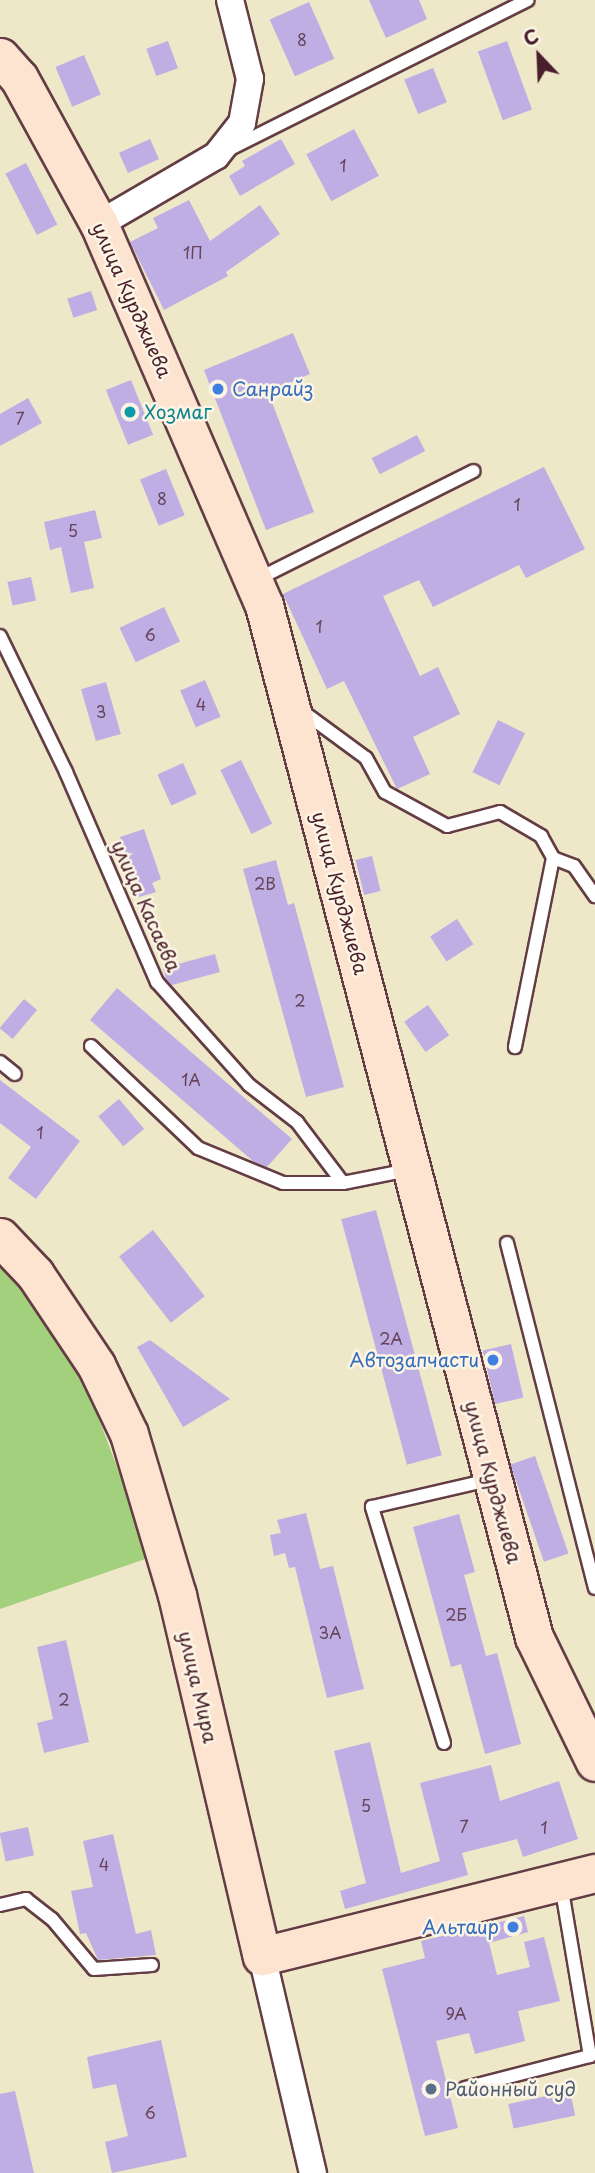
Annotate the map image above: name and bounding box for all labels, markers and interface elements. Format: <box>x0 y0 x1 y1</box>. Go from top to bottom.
north arrow <box>504 21 574 91</box>
text: С <box>519 21 543 52</box>
house number: 8 <box>297 29 307 49</box>
house number: 1 <box>339 155 347 175</box>
street label: улица Курджиева <box>87 218 177 382</box>
house number: 1П <box>183 242 203 262</box>
place label: Санрайз <box>232 378 313 400</box>
marker: Санрайз <box>210 381 226 397</box>
place label: Хозмаг <box>144 401 212 423</box>
marker: Хозмаг <box>122 404 138 420</box>
house number: 7 <box>15 408 25 428</box>
house number: 8 <box>157 488 167 508</box>
house number: 1 <box>513 494 521 514</box>
house number: 5 <box>68 520 78 540</box>
house number: 1 <box>315 616 323 636</box>
house number: 6 <box>144 624 156 644</box>
house number: 4 <box>196 694 206 714</box>
house number: 3 <box>96 701 106 721</box>
street label: улица Курджиева <box>307 809 373 977</box>
street label: улица Касаева <box>107 837 185 975</box>
house number: 2В <box>254 873 276 893</box>
house number: 2 <box>294 990 306 1010</box>
house number: 1А <box>181 1069 201 1089</box>
house number: 1 <box>36 1122 44 1142</box>
house number: 2А <box>379 1328 403 1348</box>
place label: Автозапчасти <box>349 1349 479 1371</box>
marker: Автозапчасти <box>485 1352 501 1368</box>
street label: улица Курджиева <box>460 1398 526 1566</box>
house number: 2Б <box>445 1604 467 1624</box>
house number: 3А <box>319 1622 341 1642</box>
street label: улица Мира <box>174 1628 222 1746</box>
house number: 2 <box>58 1689 70 1709</box>
house number: 5 <box>361 1795 371 1815</box>
house number: 7 <box>459 1816 469 1836</box>
house number: 1 <box>540 1817 548 1837</box>
house number: 4 <box>99 1854 109 1874</box>
place label: Альтаир <box>422 1916 499 1938</box>
marker: Альтаир <box>505 1919 521 1935</box>
house number: 9А <box>445 2003 467 2023</box>
place label: Районный суд <box>445 2078 576 2100</box>
marker: Районный суд <box>423 2081 439 2097</box>
house number: 6 <box>144 2102 156 2122</box>

